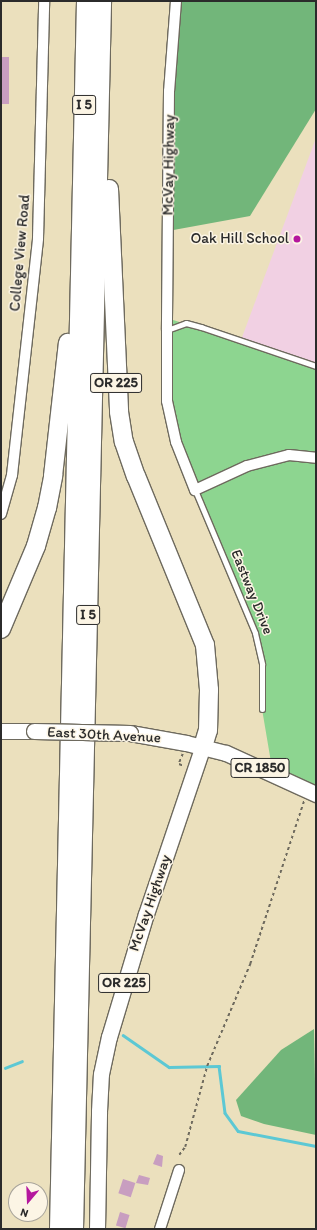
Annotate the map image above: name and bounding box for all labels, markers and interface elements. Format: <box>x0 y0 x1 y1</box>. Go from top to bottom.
road number: I 5 <box>72 93 96 117</box>
street label: McVay Highway <box>159 115 179 215</box>
street label: College View Road <box>6 194 34 312</box>
place label: Oak Hill School <box>191 230 289 248</box>
marker: Oak Hill School <box>292 234 302 244</box>
road number: OR 225 <box>90 371 142 395</box>
street label: Eastway Drive <box>227 547 277 637</box>
road number: I 5 <box>76 603 100 627</box>
street label: East 30th Avenue <box>47 723 161 747</box>
road number: CR 1850 <box>230 756 290 780</box>
street label: McVay Highway <box>125 853 175 953</box>
road number: OR 225 <box>98 971 150 995</box>
north arrow <box>8 1182 48 1222</box>
text: N <box>19 1206 30 1220</box>

